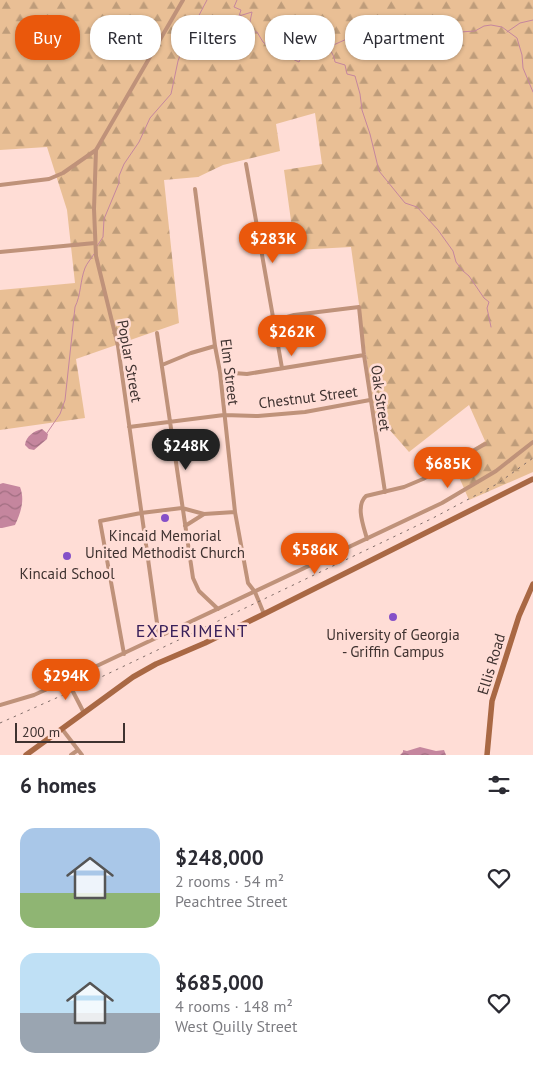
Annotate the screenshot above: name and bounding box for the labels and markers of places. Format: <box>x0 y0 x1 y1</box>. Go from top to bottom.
pin: $283K <box>238 222 308 264</box>
pin: $262K <box>257 314 327 357</box>
pin: $248K <box>151 428 221 471</box>
pin: $685K <box>413 446 483 489</box>
marker: Kincaid Memorial United Methodist Church <box>159 512 171 524</box>
place label: Kincaid Memorial United Methodist Church <box>85 526 245 562</box>
pin: $586K <box>280 532 350 575</box>
marker: Kincaid School <box>61 550 73 562</box>
place label: Kincaid School <box>19 564 115 583</box>
marker: University of Georgia - Griffin Campus <box>387 611 399 623</box>
place label: University of Georgia - Griffin Campus <box>326 625 460 661</box>
pin: $294K <box>31 658 101 701</box>

